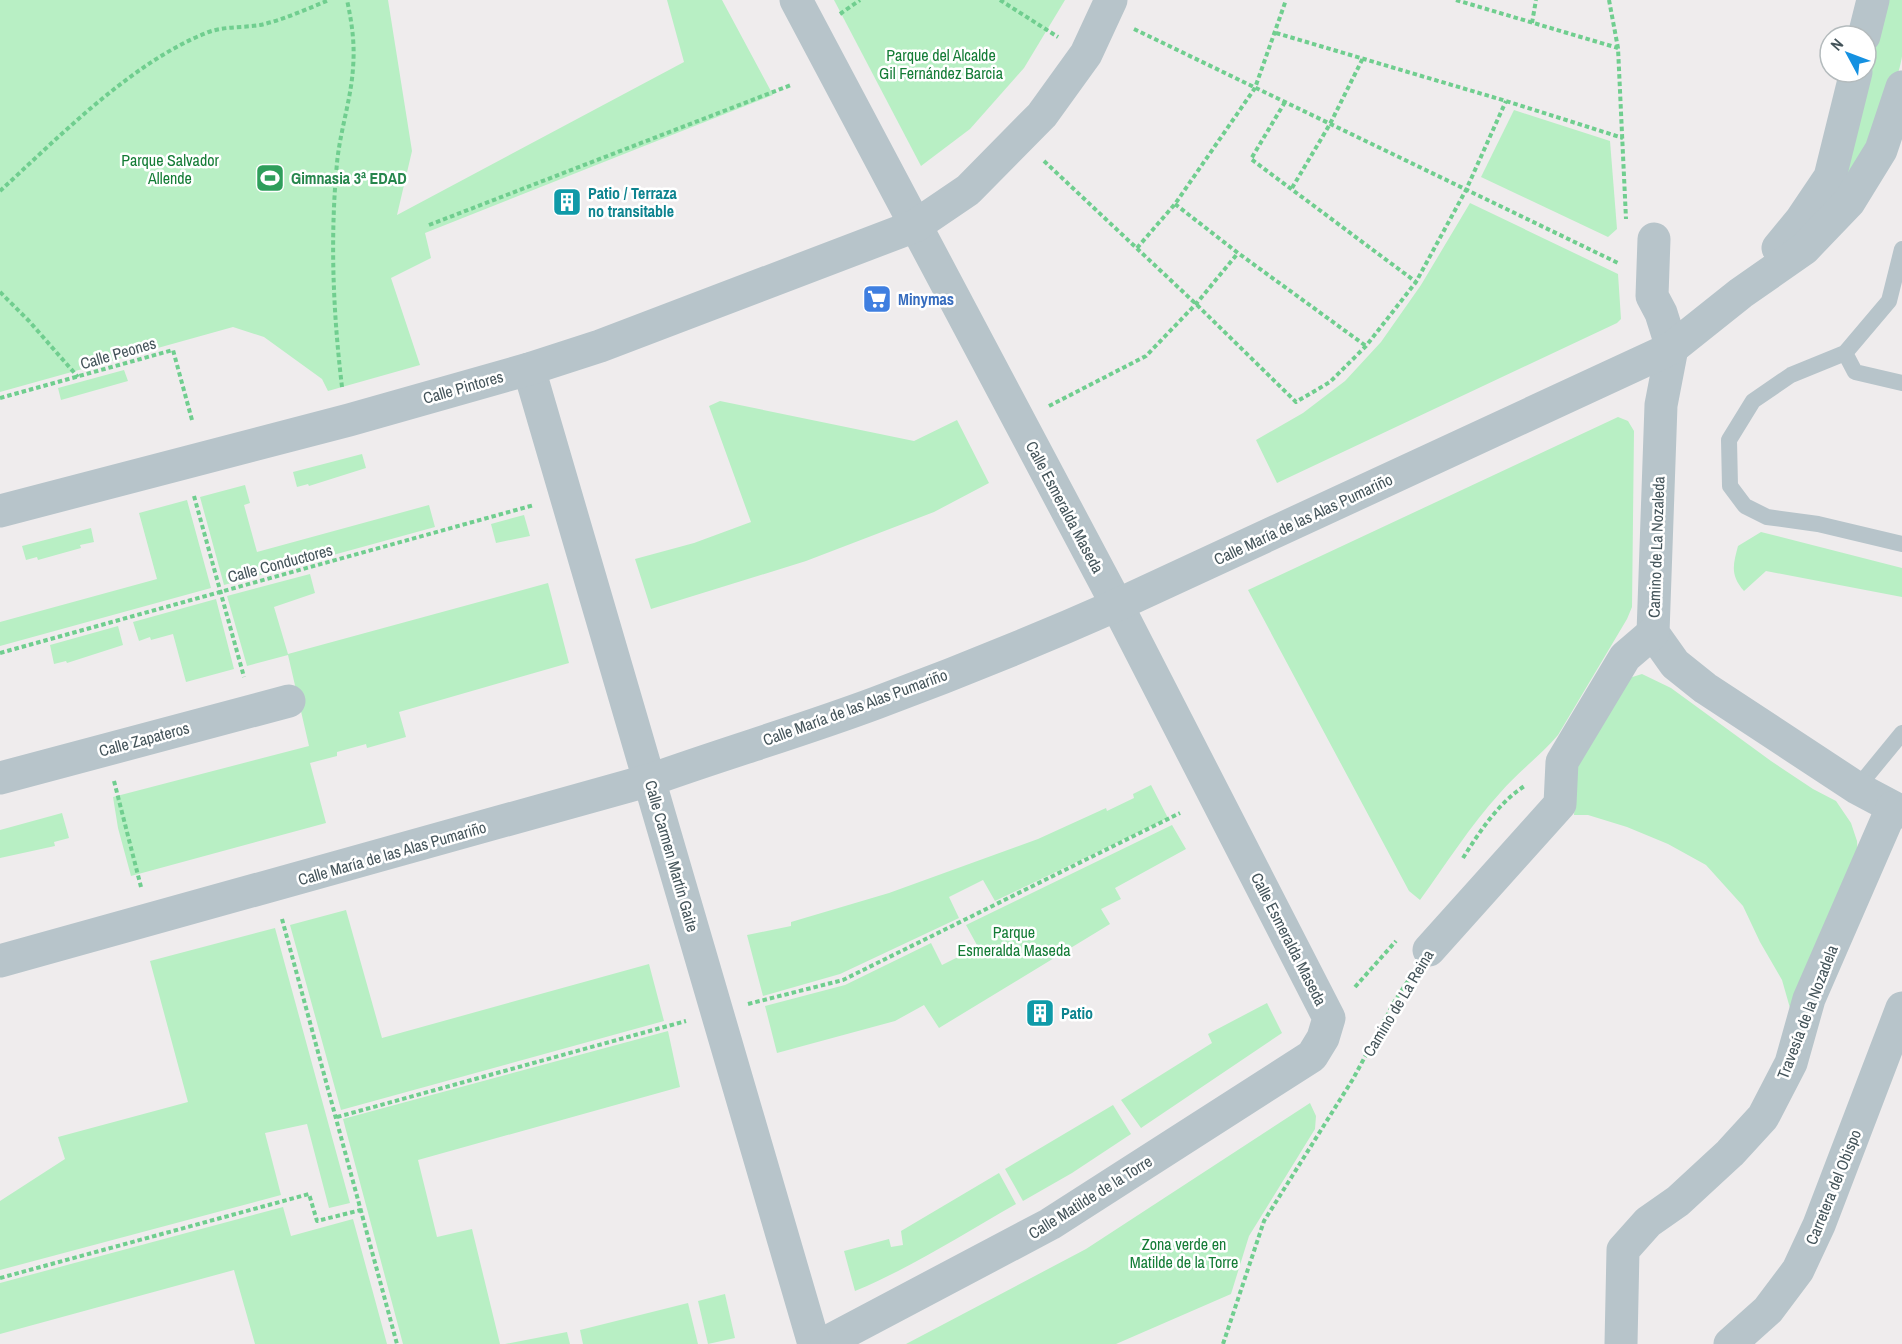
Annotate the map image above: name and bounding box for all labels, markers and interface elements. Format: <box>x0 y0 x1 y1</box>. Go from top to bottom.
north arrow <box>1818 24 1878 84</box>
text: N <box>1825 33 1848 55</box>
park label: Parque del Alcalde Gil Fernández Barcia <box>879 44 1004 84</box>
park label: Parque Salvador Allende <box>121 149 219 189</box>
sports icon: Gimnasia 3ª EDAD <box>254 162 286 194</box>
place label: Gimnasia 3ª EDAD <box>291 167 407 189</box>
place label: Patio / Terraza no transitable <box>588 182 677 222</box>
building icon: Patio / Terraza no transitable <box>551 186 583 218</box>
supermarket icon: Minymas <box>861 283 893 315</box>
place label: Minymas <box>898 288 954 310</box>
street label: Calle Peones <box>77 332 159 374</box>
street label: Calle Pintores <box>420 365 506 409</box>
street label: Calle Esmeralda Maseda <box>1021 437 1109 577</box>
street label: Calle María de las Alas Pumariño <box>1210 468 1396 570</box>
street label: Camino de La Nozaleda <box>1643 475 1669 618</box>
street label: Calle Conductores <box>225 538 335 588</box>
street label: Calle María de las Alas Pumariño <box>760 663 950 751</box>
street label: Calle Zapateros <box>96 716 192 762</box>
street label: Calle Carmen Martín Gaite <box>640 778 704 934</box>
street label: Calle María de las Alas Pumariño <box>295 816 489 890</box>
street label: Calle Esmeralda Maseda <box>1246 869 1332 1010</box>
park label: Parque Esmeralda Maseda <box>957 921 1071 961</box>
street label: Travesía de la Nozadela <box>1771 941 1843 1082</box>
street label: Camino de La Reina <box>1357 945 1439 1061</box>
building icon: Patio <box>1024 997 1056 1029</box>
place label: Patio <box>1061 1002 1093 1024</box>
street label: Carretera del Obispo <box>1800 1126 1866 1248</box>
street label: Calle Matilde de la Torre <box>1024 1150 1156 1244</box>
park label: Zona verde en Matilde de la Torre <box>1130 1233 1238 1273</box>

